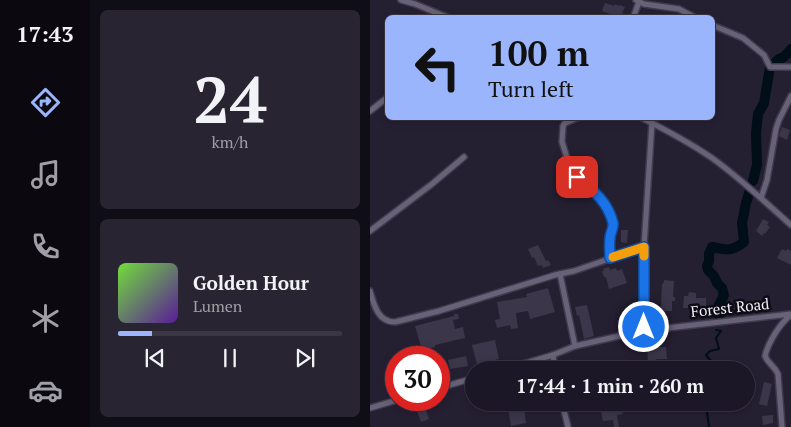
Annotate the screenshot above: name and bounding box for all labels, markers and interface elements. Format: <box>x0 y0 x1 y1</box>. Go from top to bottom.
text: 17:43 <box>16 19 74 48</box>
text: 100 m <box>488 30 589 76</box>
icon: left <box>405 35 470 100</box>
text: 24 <box>193 55 267 142</box>
text: Turn left <box>488 74 574 103</box>
icon: directions <box>28 85 63 120</box>
text: km/h <box>212 131 248 153</box>
pin <box>556 156 598 198</box>
icon: music <box>28 157 63 192</box>
icon: arrive <box>563 163 591 191</box>
icon: phone <box>28 229 63 264</box>
text: Golden Hour <box>193 270 309 295</box>
street label: Forest Road <box>690 293 770 321</box>
text: Lumen <box>193 295 242 317</box>
position arrow <box>617 300 669 352</box>
icon: climate <box>28 301 63 336</box>
icon: previous <box>141 344 169 372</box>
icon: pause <box>216 344 244 372</box>
icon: next <box>291 344 319 372</box>
speed limit sign: 30 <box>385 346 450 411</box>
icon: car <box>28 373 63 408</box>
text: 17:44 · 1 min · 260 m <box>516 373 704 398</box>

